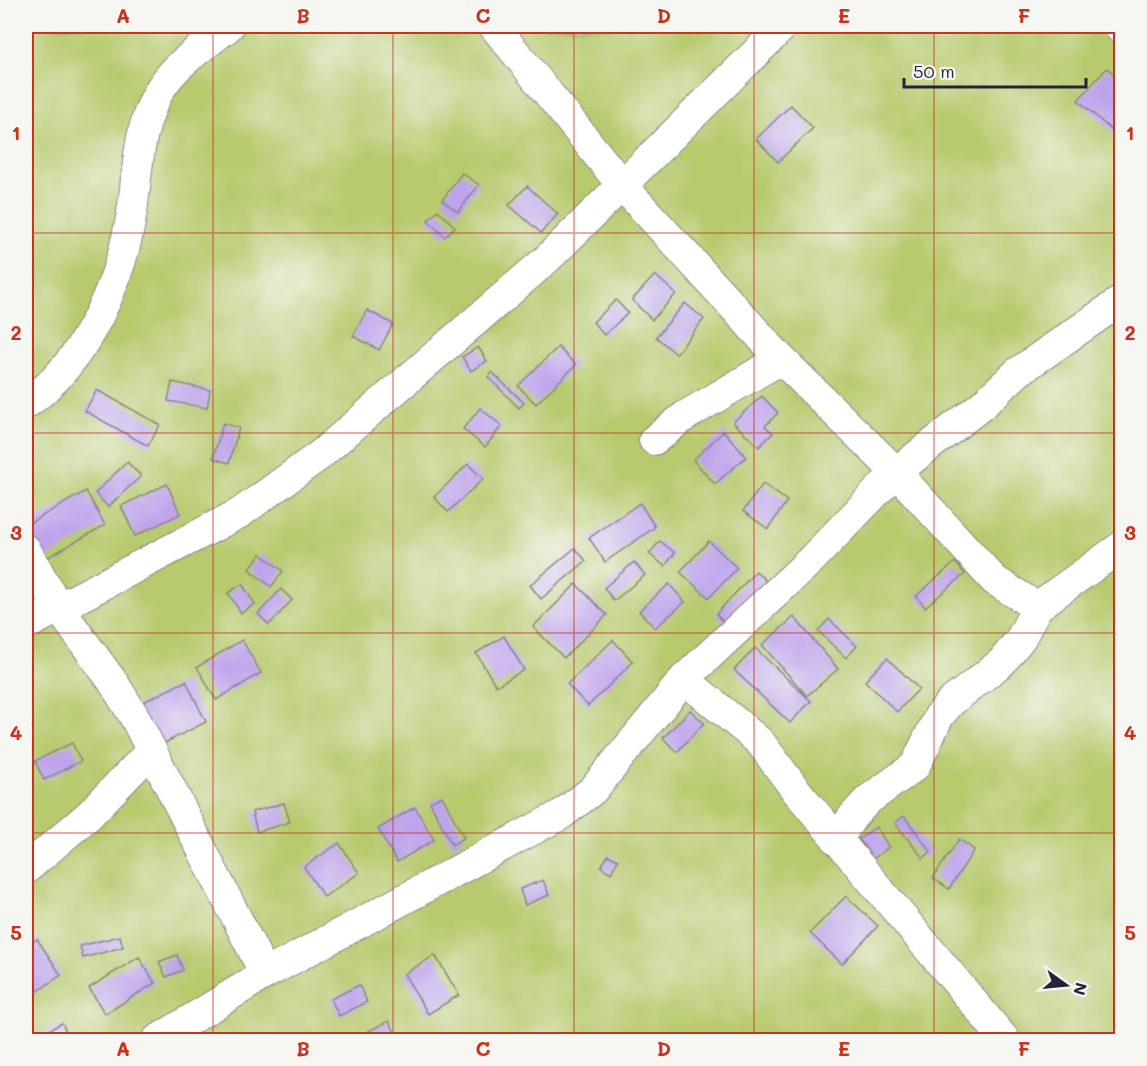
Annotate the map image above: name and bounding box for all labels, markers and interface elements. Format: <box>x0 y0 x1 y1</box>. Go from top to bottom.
text: A <box>116 2 130 28</box>
text: B <box>296 2 310 28</box>
text: C <box>476 2 491 28</box>
text: D <box>657 2 671 28</box>
text: E <box>838 2 850 28</box>
text: F <box>1018 2 1031 28</box>
scale bar <box>904 51 1086 89</box>
text: 50 m <box>913 59 955 83</box>
text: 1 <box>12 119 20 145</box>
text: 1 <box>1126 119 1134 145</box>
text: 2 <box>10 319 22 345</box>
text: 2 <box>1124 319 1136 345</box>
text: 3 <box>10 519 22 545</box>
text: 3 <box>1124 519 1136 545</box>
text: 4 <box>10 719 23 745</box>
text: 4 <box>1124 719 1137 745</box>
text: 5 <box>10 919 22 945</box>
text: 5 <box>1124 919 1136 945</box>
north arrow <box>1036 955 1096 1015</box>
text: N <box>1069 980 1093 998</box>
text: A <box>116 1035 130 1061</box>
text: B <box>296 1035 310 1061</box>
text: C <box>476 1035 491 1061</box>
text: D <box>657 1035 671 1061</box>
text: E <box>838 1035 850 1061</box>
text: F <box>1018 1035 1031 1061</box>

